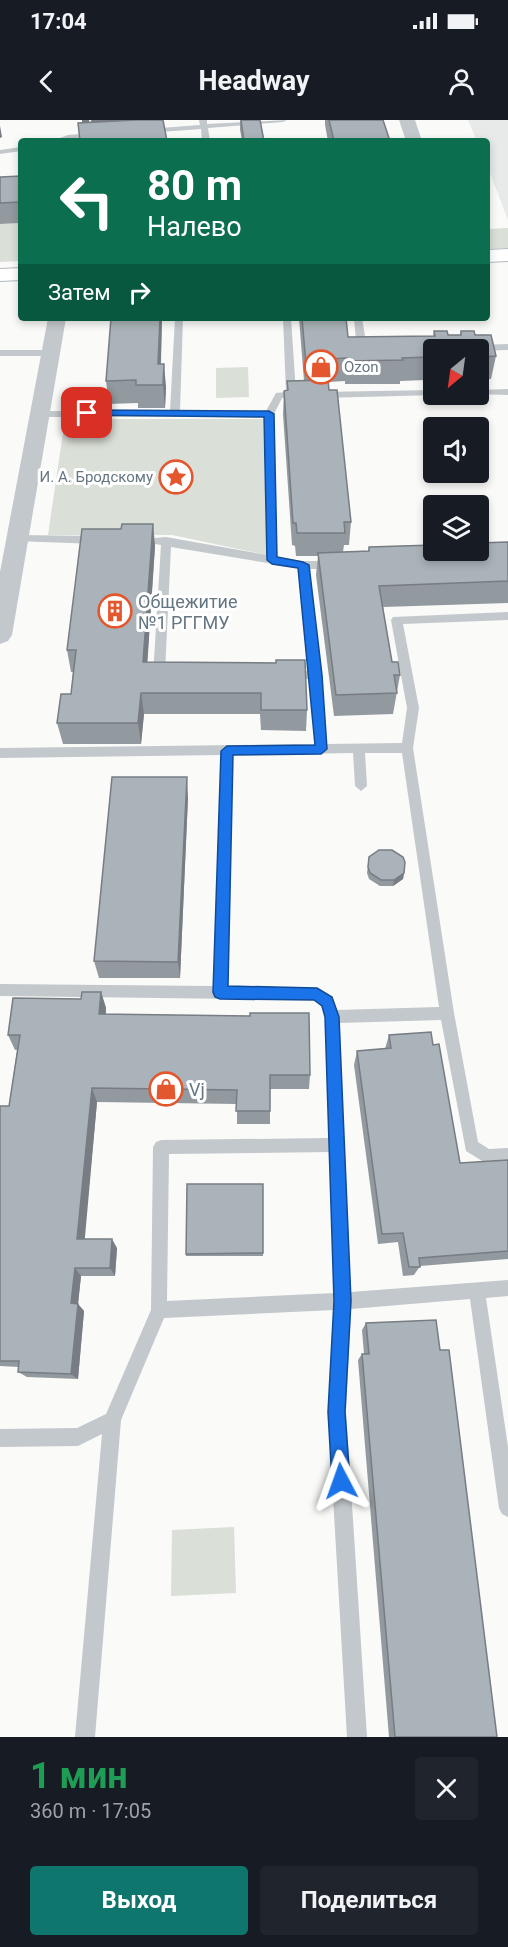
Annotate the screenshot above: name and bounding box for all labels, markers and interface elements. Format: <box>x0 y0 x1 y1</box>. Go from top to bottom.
text: 17:04 <box>30 9 87 34</box>
icon: back <box>30 65 63 98</box>
text: Headway <box>199 65 309 97</box>
icon: person <box>445 65 478 98</box>
text: 80 m <box>147 161 242 210</box>
icon: left <box>48 162 126 240</box>
text: Налево <box>147 211 242 243</box>
icon: right <box>123 276 156 309</box>
text: Затем <box>48 280 111 305</box>
north arrow <box>423 339 489 405</box>
map controls <box>423 339 489 561</box>
shop icon: Ozon <box>303 349 339 385</box>
place label: Ozon <box>344 358 378 376</box>
pin <box>61 387 112 438</box>
icon: arrive <box>70 396 103 429</box>
button: sound <box>423 417 489 483</box>
place icon: И. А. Бродскому <box>158 459 194 495</box>
place label: И. А. Бродскому <box>40 468 153 486</box>
button: layers <box>423 495 489 561</box>
place label: Общежитие №1 РГГМУ <box>138 591 238 633</box>
building icon: Общежитие №1 РГГМУ <box>97 593 133 629</box>
shop icon: Vj <box>148 1071 184 1107</box>
place label: Vj <box>189 1079 205 1100</box>
position arrow <box>309 1449 373 1513</box>
text: 1 мин <box>30 1755 128 1797</box>
button: close <box>415 1757 478 1820</box>
text: 360 m · 17:05 <box>30 1799 151 1823</box>
button: Выход <box>30 1866 248 1935</box>
button: Поделиться <box>260 1866 478 1935</box>

